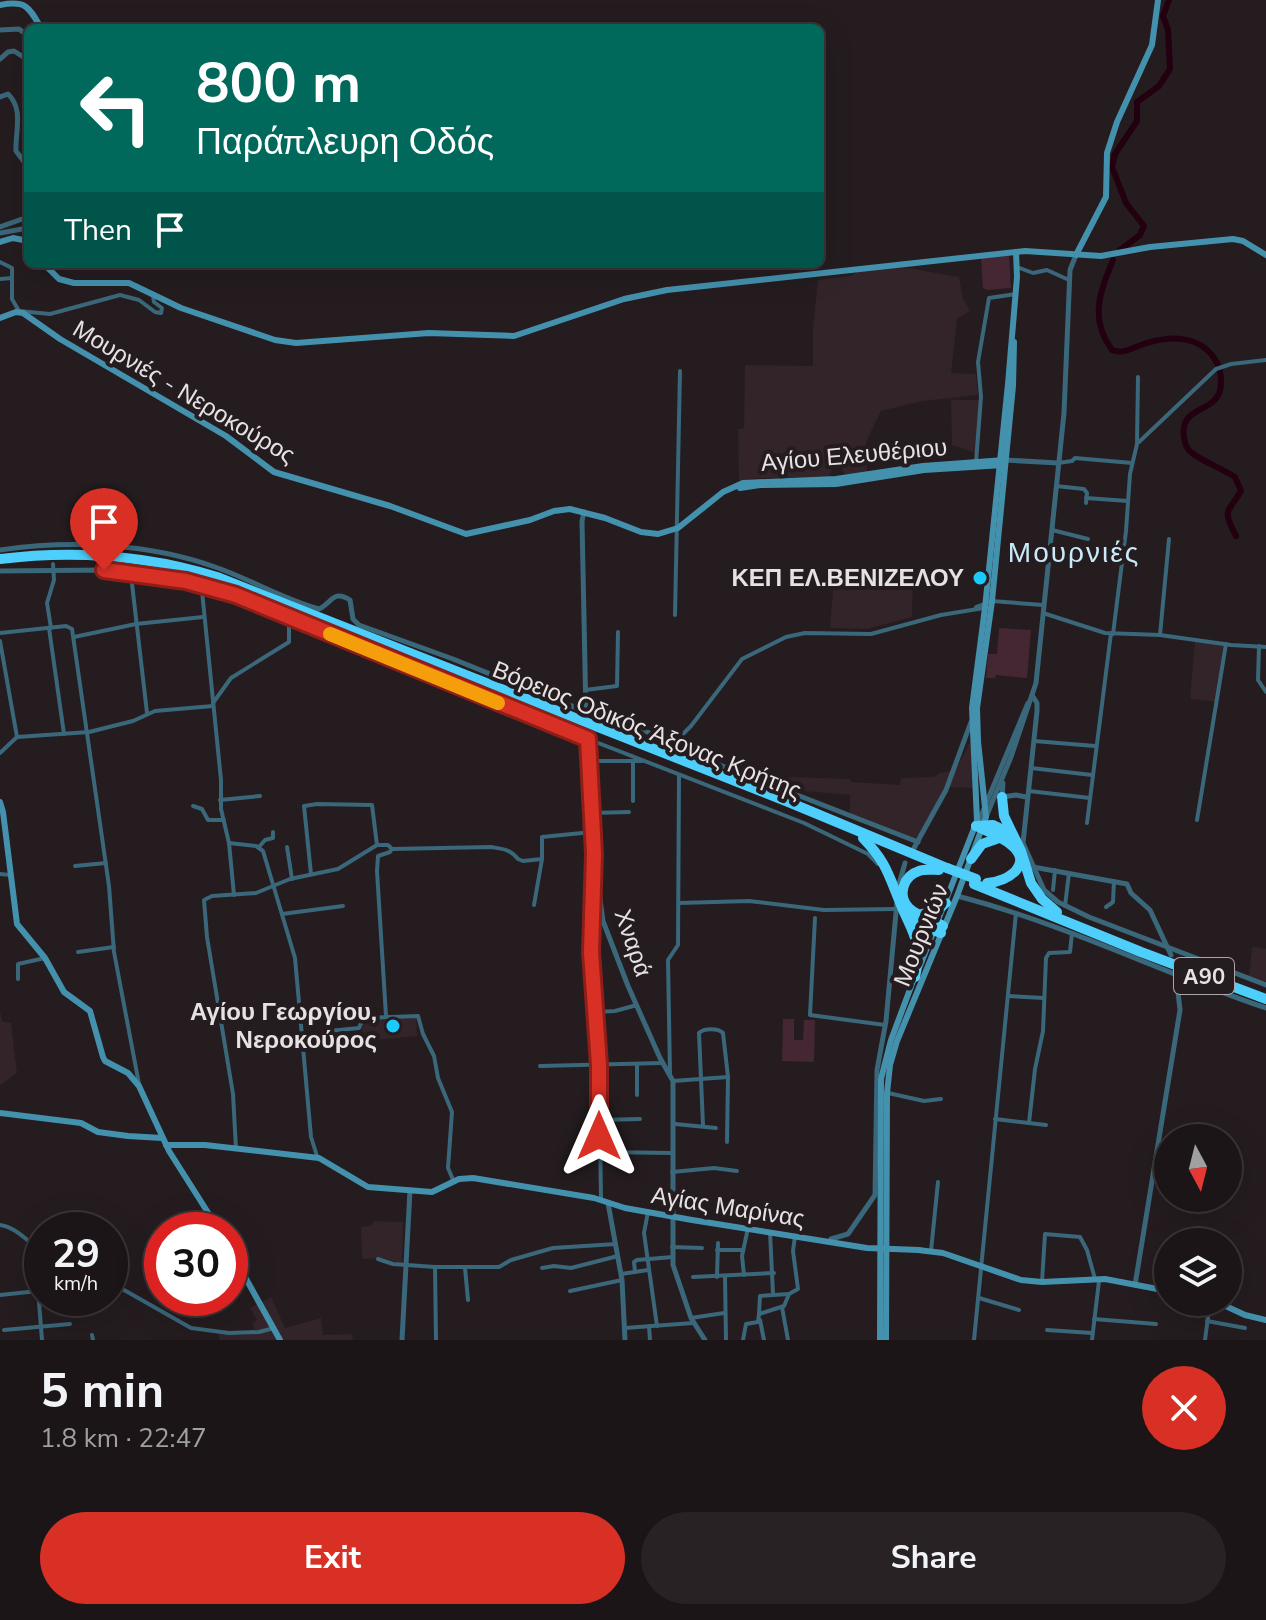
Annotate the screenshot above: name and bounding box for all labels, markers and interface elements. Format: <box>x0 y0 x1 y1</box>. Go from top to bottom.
text: 800 m <box>196 45 361 122</box>
icon: left <box>64 56 168 160</box>
text: Παράπλευρη Οδός <box>196 118 494 167</box>
icon: arrive <box>148 208 192 252</box>
text: Then <box>64 210 132 251</box>
street label: Μουρνιές - Νεροκούρος <box>67 313 301 471</box>
street label: Αγίου Ελευθέριου <box>760 431 948 479</box>
pin <box>70 488 138 570</box>
icon: arrive <box>82 500 126 544</box>
district label: Μουρνιές <box>1008 534 1140 572</box>
place label: ΚΕΠ ΕΛ.ΒΕΝΙΖΕΛΟΥ <box>732 562 964 594</box>
marker: ΚΕΠ ΕΛ.ΒΕΝΙΖΕΛΟΥ <box>971 569 989 587</box>
street label: Βόρειος Οδικός Άξονας Κρήτης <box>488 653 806 807</box>
street label: Μουρνιών <box>886 879 956 991</box>
street label: Χναρά <box>607 905 659 981</box>
road number: Α90 <box>1174 958 1234 994</box>
place label: Αγίου Γεωργίου, Νεροκούρος <box>190 996 377 1056</box>
marker: Αγίου Γεωργίου, Νεροκούρος <box>384 1017 402 1035</box>
position arrow <box>557 1094 641 1178</box>
north arrow <box>1154 1124 1242 1212</box>
map controls <box>1154 1124 1242 1316</box>
street label: Αγίας Μαρίνας <box>649 1179 807 1235</box>
speed limit sign: 30 <box>144 1212 248 1316</box>
text: 29 <box>52 1227 100 1281</box>
button: layers <box>1154 1228 1242 1316</box>
text: km/h <box>54 1270 98 1297</box>
text: 5 min <box>40 1358 164 1424</box>
button: close <box>1142 1366 1226 1450</box>
text: 1.8 km · 22:47 <box>40 1421 207 1456</box>
button: Exit <box>40 1512 625 1604</box>
button: Share <box>641 1512 1226 1604</box>

